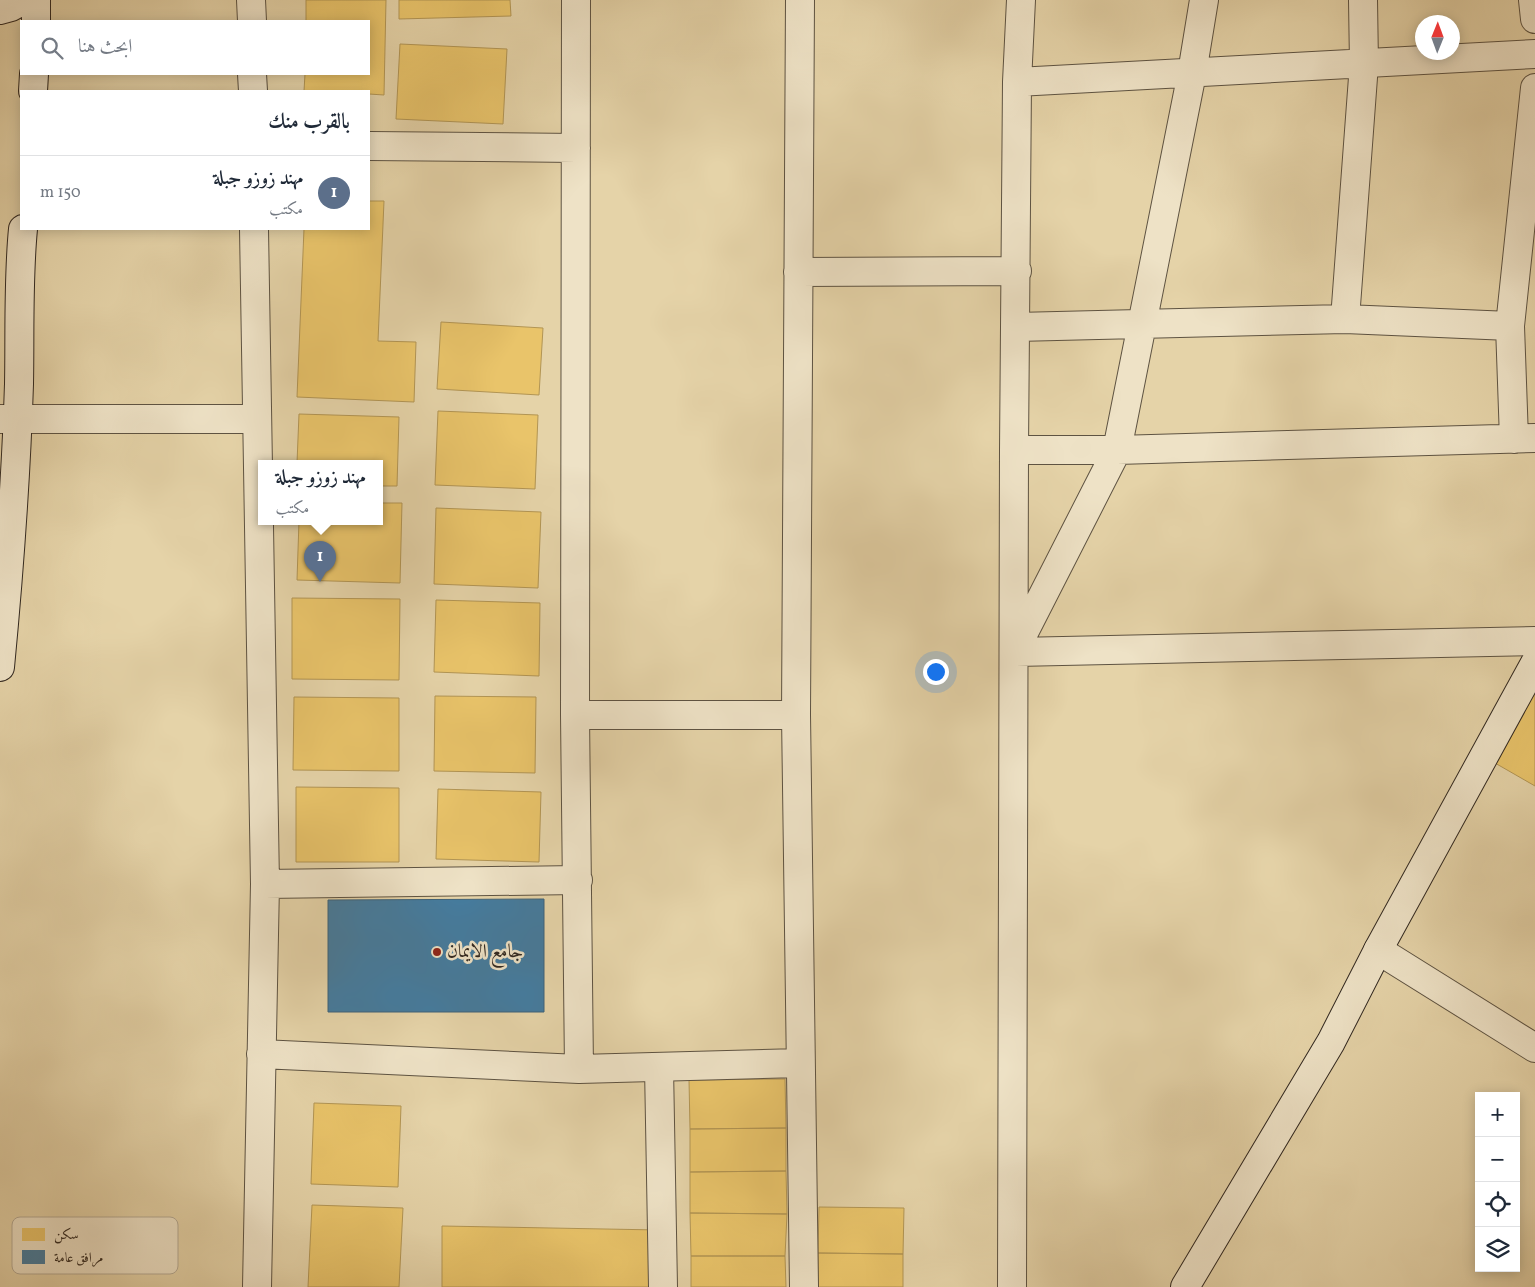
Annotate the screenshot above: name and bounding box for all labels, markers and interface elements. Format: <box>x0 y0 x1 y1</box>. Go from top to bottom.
north arrow <box>1415 15 1460 60</box>
search box <box>20 20 370 75</box>
icon: search <box>38 34 66 62</box>
text: ابحث هنا <box>78 34 132 60</box>
text: بالقرب منك <box>268 108 350 137</box>
text: مهند زوزو جبلة <box>213 166 303 192</box>
text: 150 m <box>40 182 81 204</box>
text: 1 <box>331 182 337 204</box>
text: مكتب <box>269 199 303 221</box>
popup <box>258 460 383 525</box>
text: مهند زوزو جبلة <box>276 465 365 491</box>
text: مكتب <box>276 498 309 520</box>
pin: 1 <box>304 541 336 582</box>
your location <box>923 659 949 685</box>
place label: جامع الايمان <box>447 939 523 968</box>
marker: جامع الايمان <box>431 946 443 958</box>
map controls <box>1475 1092 1520 1272</box>
button: + <box>1475 1092 1520 1137</box>
button: − <box>1475 1137 1520 1182</box>
button: locate <box>1475 1182 1520 1227</box>
legend <box>12 1217 178 1274</box>
text: سكن <box>54 1226 79 1245</box>
button: layers <box>1475 1227 1520 1272</box>
text: مرافق عامة <box>54 1249 104 1268</box>

